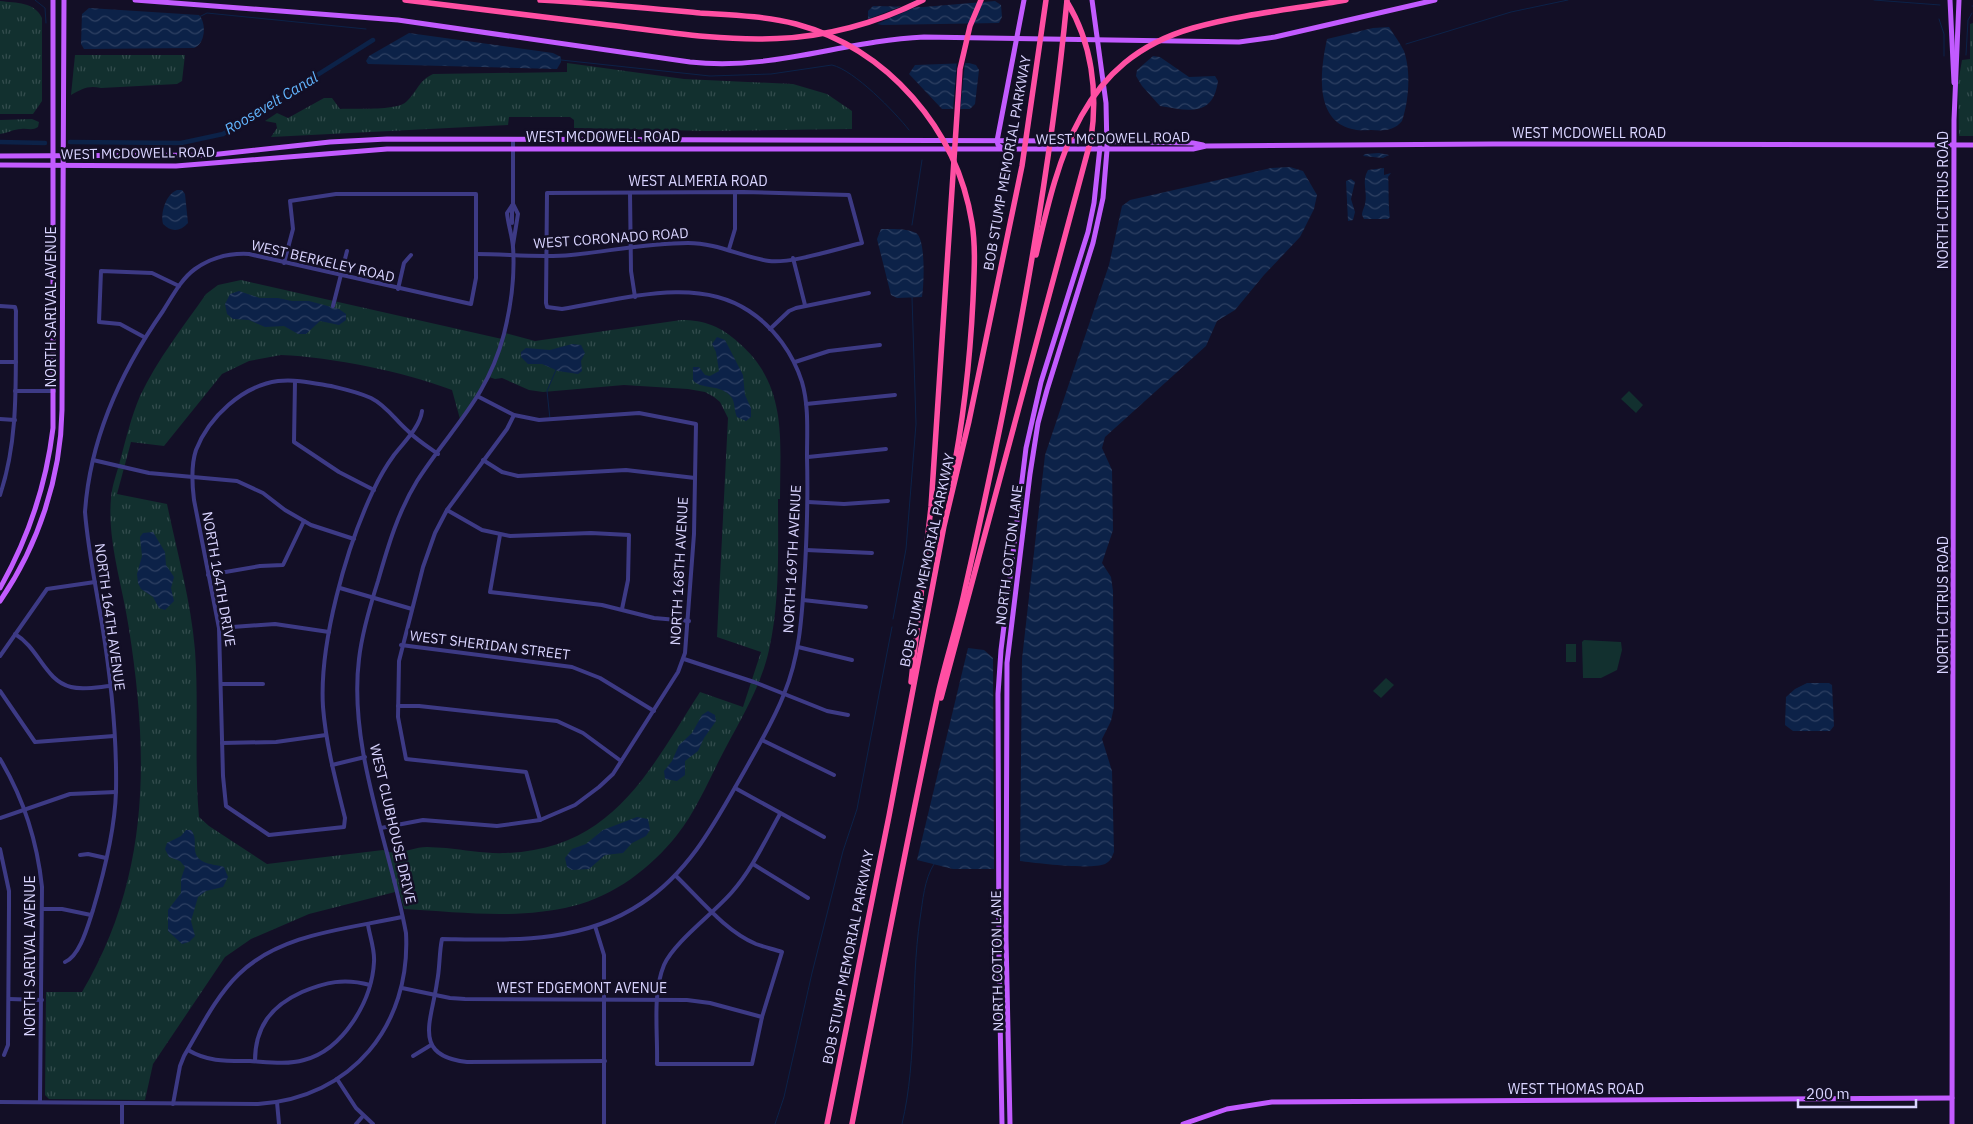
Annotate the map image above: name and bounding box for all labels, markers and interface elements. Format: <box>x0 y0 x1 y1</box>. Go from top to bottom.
street label: BOB STUMP MEMORIAL PARKWAY <box>979 53 1035 272</box>
water label: Roosevelt Canal <box>221 68 321 138</box>
street label: WEST MCDOWELL ROAD <box>1512 124 1666 142</box>
street label: WEST MCDOWELL ROAD <box>526 128 680 146</box>
street label: WEST MCDOWELL ROAD <box>1036 128 1190 148</box>
street label: NORTH CITRUS ROAD <box>1934 131 1952 269</box>
street label: WEST MCDOWELL ROAD <box>61 143 215 163</box>
street label: WEST ALMERIA ROAD <box>628 172 768 190</box>
street label: WEST CORONADO ROAD <box>533 224 689 252</box>
street label: NORTH SARIVAL AVENUE <box>42 226 60 388</box>
street label: WEST BERKELEY ROAD <box>250 236 396 286</box>
street label: BOB STUMP MEMORIAL PARKWAY <box>896 451 959 669</box>
street label: NORTH 169TH AVENUE <box>779 484 805 634</box>
street label: NORTH COTTON LANE <box>991 484 1027 626</box>
street label: NORTH 168TH AVENUE <box>666 496 692 646</box>
street label: NORTH 164TH DRIVE <box>198 510 240 648</box>
street label: NORTH CITRUS ROAD <box>1934 536 1952 674</box>
street label: NORTH 164TH AVENUE <box>91 542 129 692</box>
street label: WEST SHERIDAN STREET <box>409 626 571 664</box>
street label: WEST CLUBHOUSE DRIVE <box>366 742 420 906</box>
street label: BOB STUMP MEMORIAL PARKWAY <box>818 847 878 1066</box>
street label: NORTH SARIVAL AVENUE <box>21 875 39 1037</box>
street label: NORTH COTTON LANE <box>987 890 1007 1032</box>
street label: WEST EDGEMONT AVENUE <box>497 979 667 997</box>
scale bar <box>1798 1076 1916 1108</box>
street label: WEST THOMAS ROAD <box>1508 1080 1644 1098</box>
text: 200 m <box>1806 1084 1850 1103</box>

